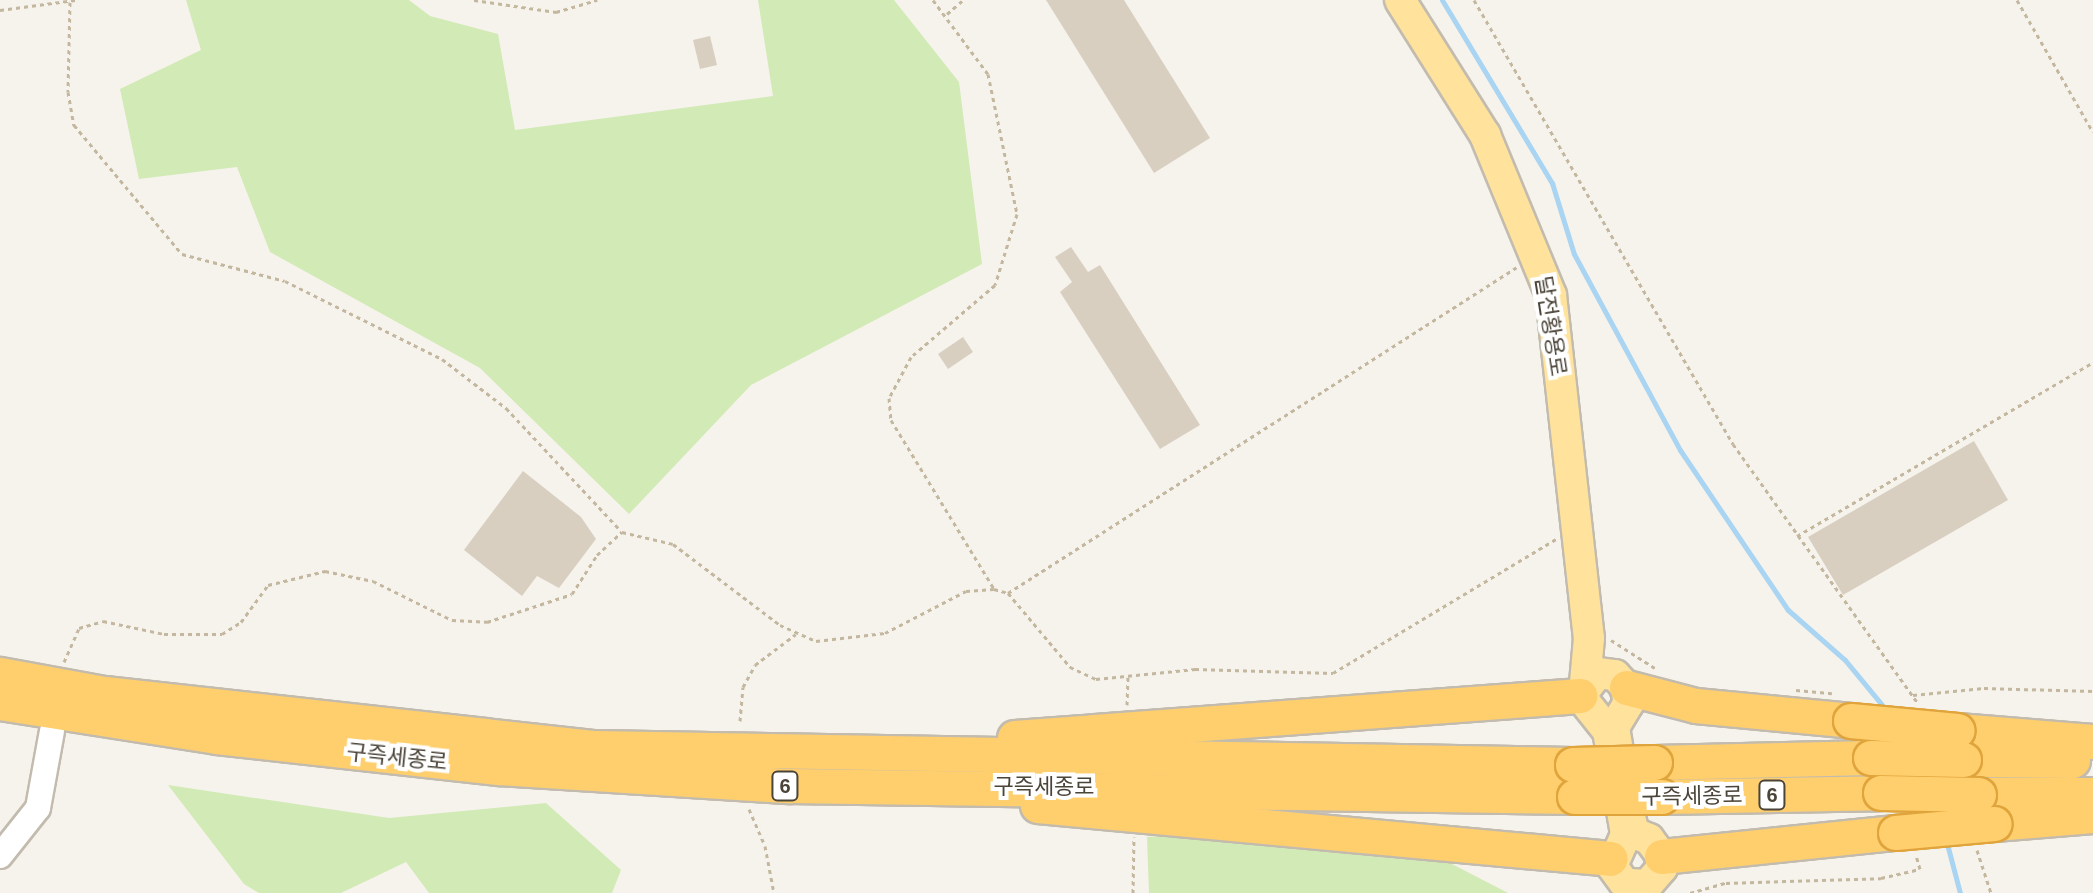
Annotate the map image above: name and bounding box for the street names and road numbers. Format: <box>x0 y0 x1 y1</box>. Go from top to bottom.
street label: 달전황용로 <box>1530 274 1572 378</box>
street label: 구즉세종로 <box>345 739 449 775</box>
road number: 6 <box>771 770 799 802</box>
street label: 구즉세종로 <box>993 774 1095 800</box>
road number: 6 <box>1758 779 1786 811</box>
street label: 구즉세종로 <box>1641 782 1743 810</box>

